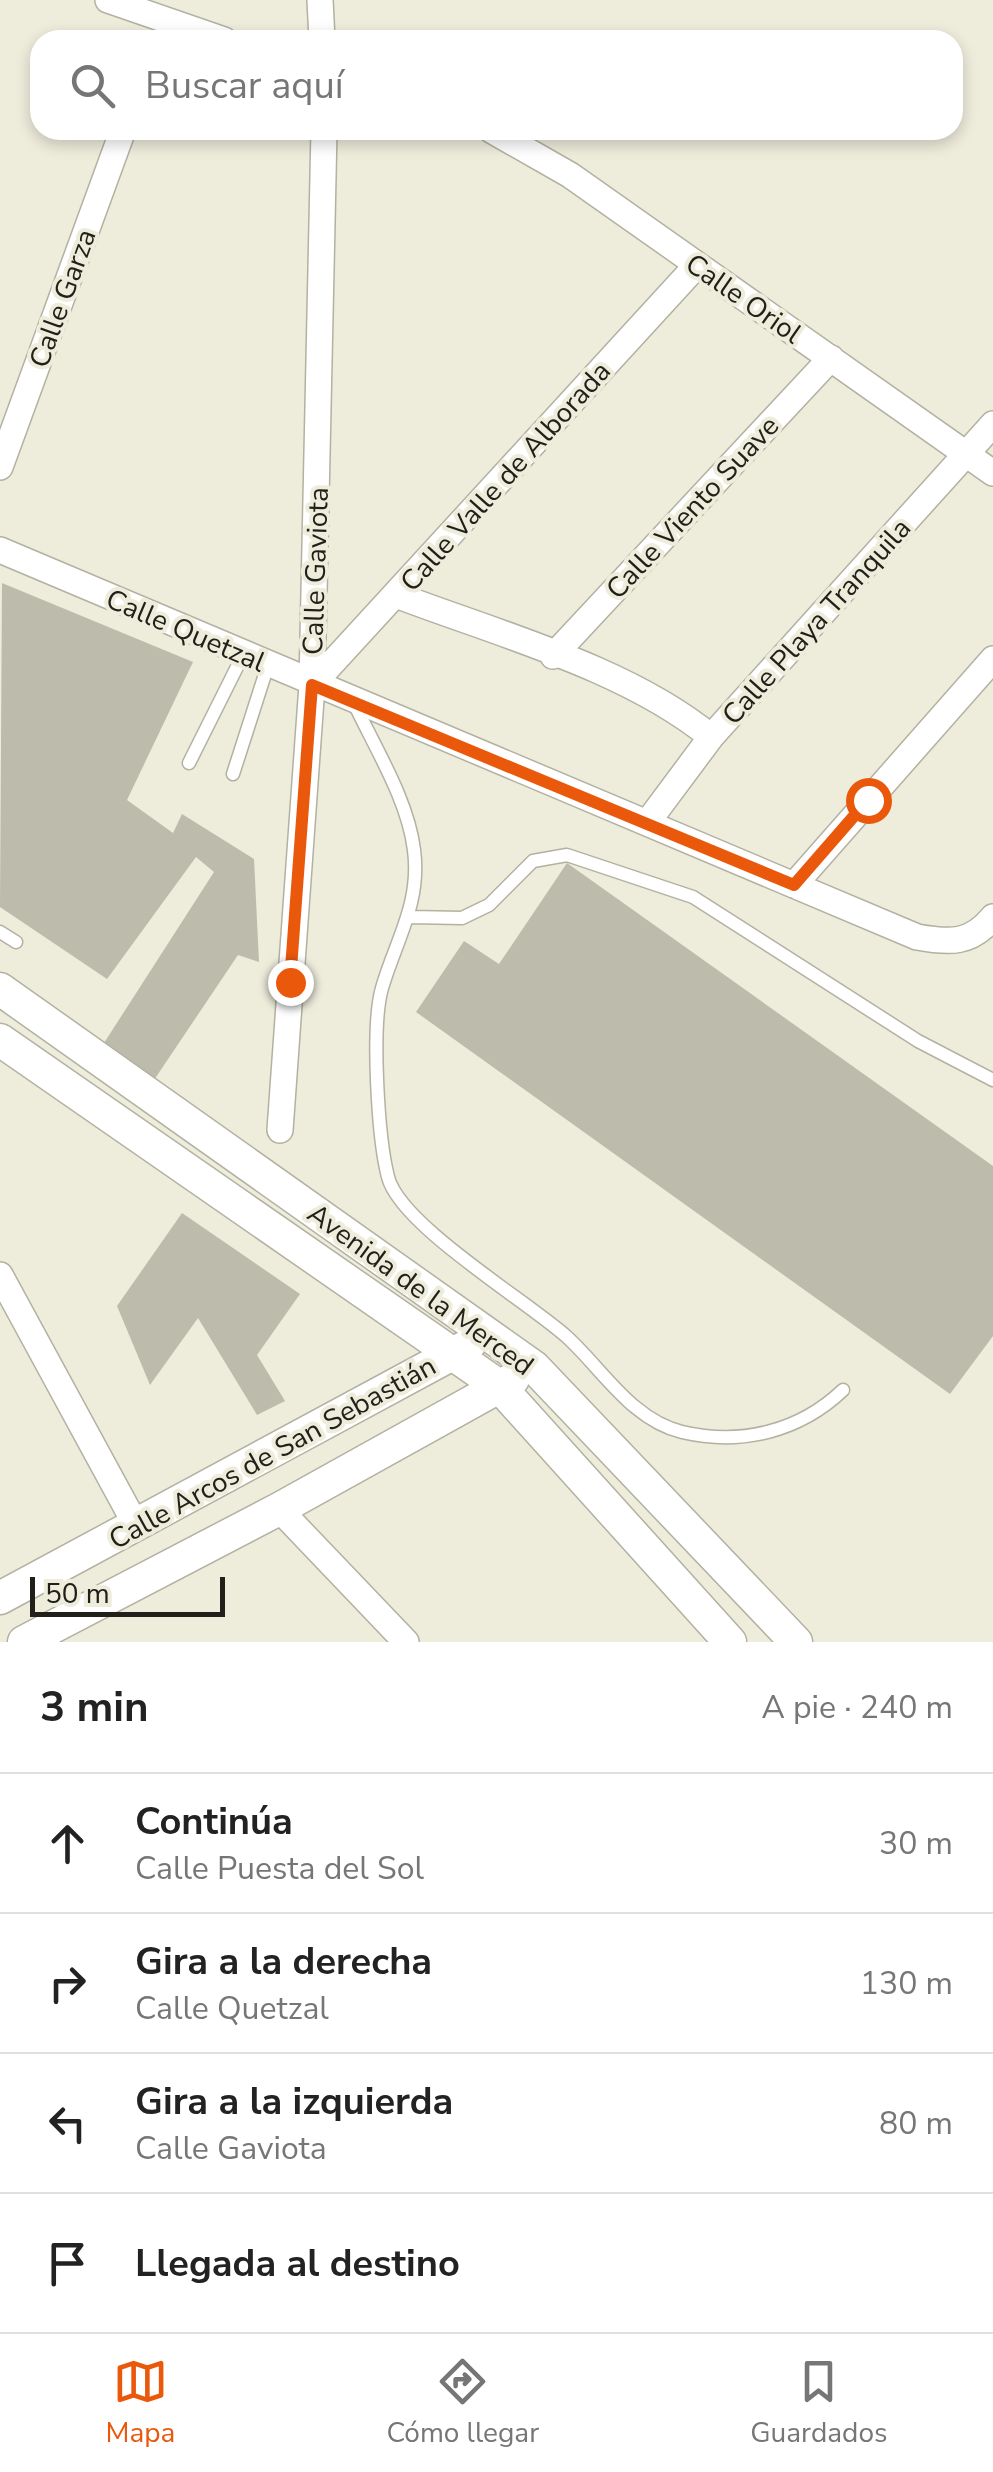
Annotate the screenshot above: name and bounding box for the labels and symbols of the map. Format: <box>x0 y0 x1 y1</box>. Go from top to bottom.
street label: Calle Garza <box>20 224 106 373</box>
street label: Calle Oriol <box>678 245 810 353</box>
street label: Calle Valle de Alborada <box>392 353 619 600</box>
street label: Calle Viento Suave <box>598 408 788 607</box>
street label: Calle Gaviota <box>294 487 338 656</box>
street label: Calle Playa Tranquila <box>714 510 920 733</box>
street label: Calle Quetzal <box>100 580 272 682</box>
route start <box>846 778 892 824</box>
route end <box>268 960 314 1006</box>
street label: Avenida de la Merced <box>300 1195 541 1385</box>
street label: Calle Arcos de San Sebastián <box>102 1347 443 1559</box>
scale bar <box>30 1572 225 1616</box>

